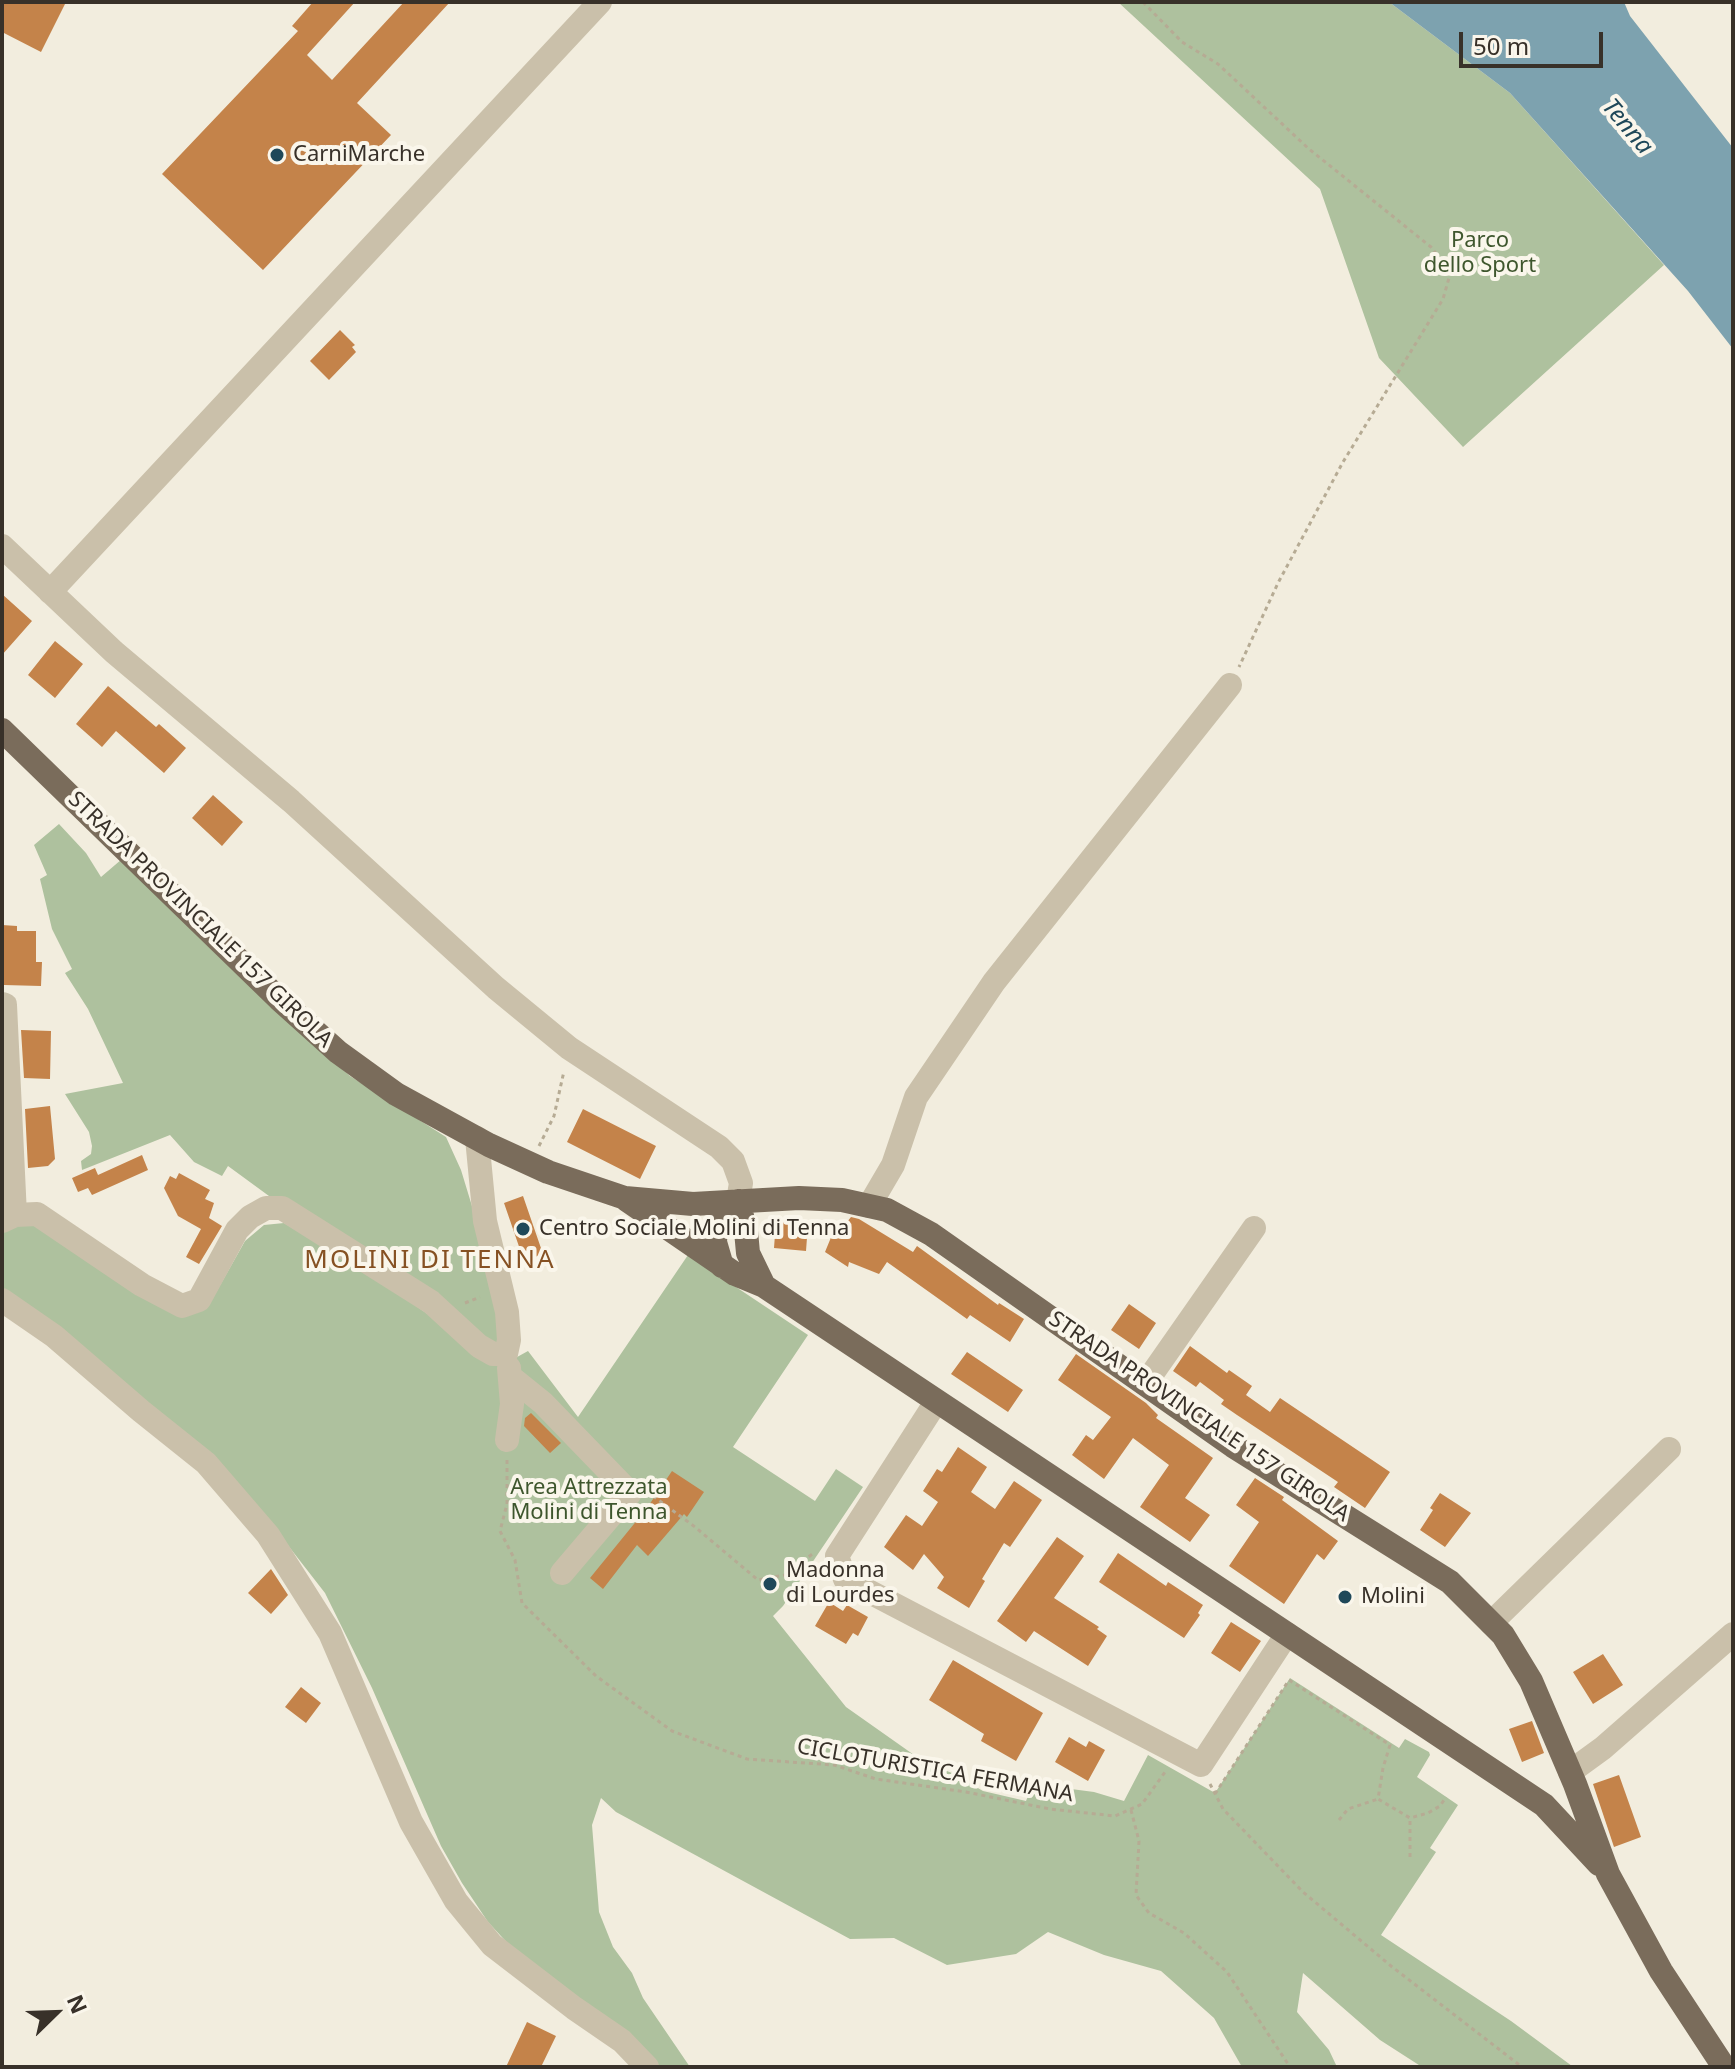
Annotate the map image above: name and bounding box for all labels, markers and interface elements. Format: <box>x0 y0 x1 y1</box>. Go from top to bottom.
scale bar <box>1463 16 1607 66</box>
text: 50 m <box>1473 29 1529 62</box>
water label: Tenna <box>1595 93 1659 161</box>
place label: CarniMarche <box>293 142 425 168</box>
marker: CarniMarche <box>268 146 286 164</box>
park label: Parco dello Sport <box>1424 228 1536 280</box>
street label: STRADA PROVINCIALE 157 GIROLA <box>62 786 338 1054</box>
place label: Centro Sociale Molini di Tenna <box>539 1216 849 1242</box>
marker: Centro Sociale Molini di Tenna <box>514 1220 532 1238</box>
district label: MOLINI DI TENNA <box>304 1245 556 1277</box>
street label: STRADA PROVINCIALE 157 GIROLA <box>1044 1306 1354 1528</box>
park label: Area Attrezzata Molini di Tenna <box>510 1475 668 1526</box>
place label: Madonna di Lourdes <box>786 1558 894 1610</box>
marker: Madonna di Lourdes <box>761 1575 779 1593</box>
place label: Molini <box>1361 1584 1425 1610</box>
marker: Molini <box>1336 1588 1354 1606</box>
street label: CICLOTURISTICA FERMANA <box>795 1734 1075 1808</box>
north arrow <box>16 1973 96 2053</box>
text: N <box>61 1990 95 2018</box>

